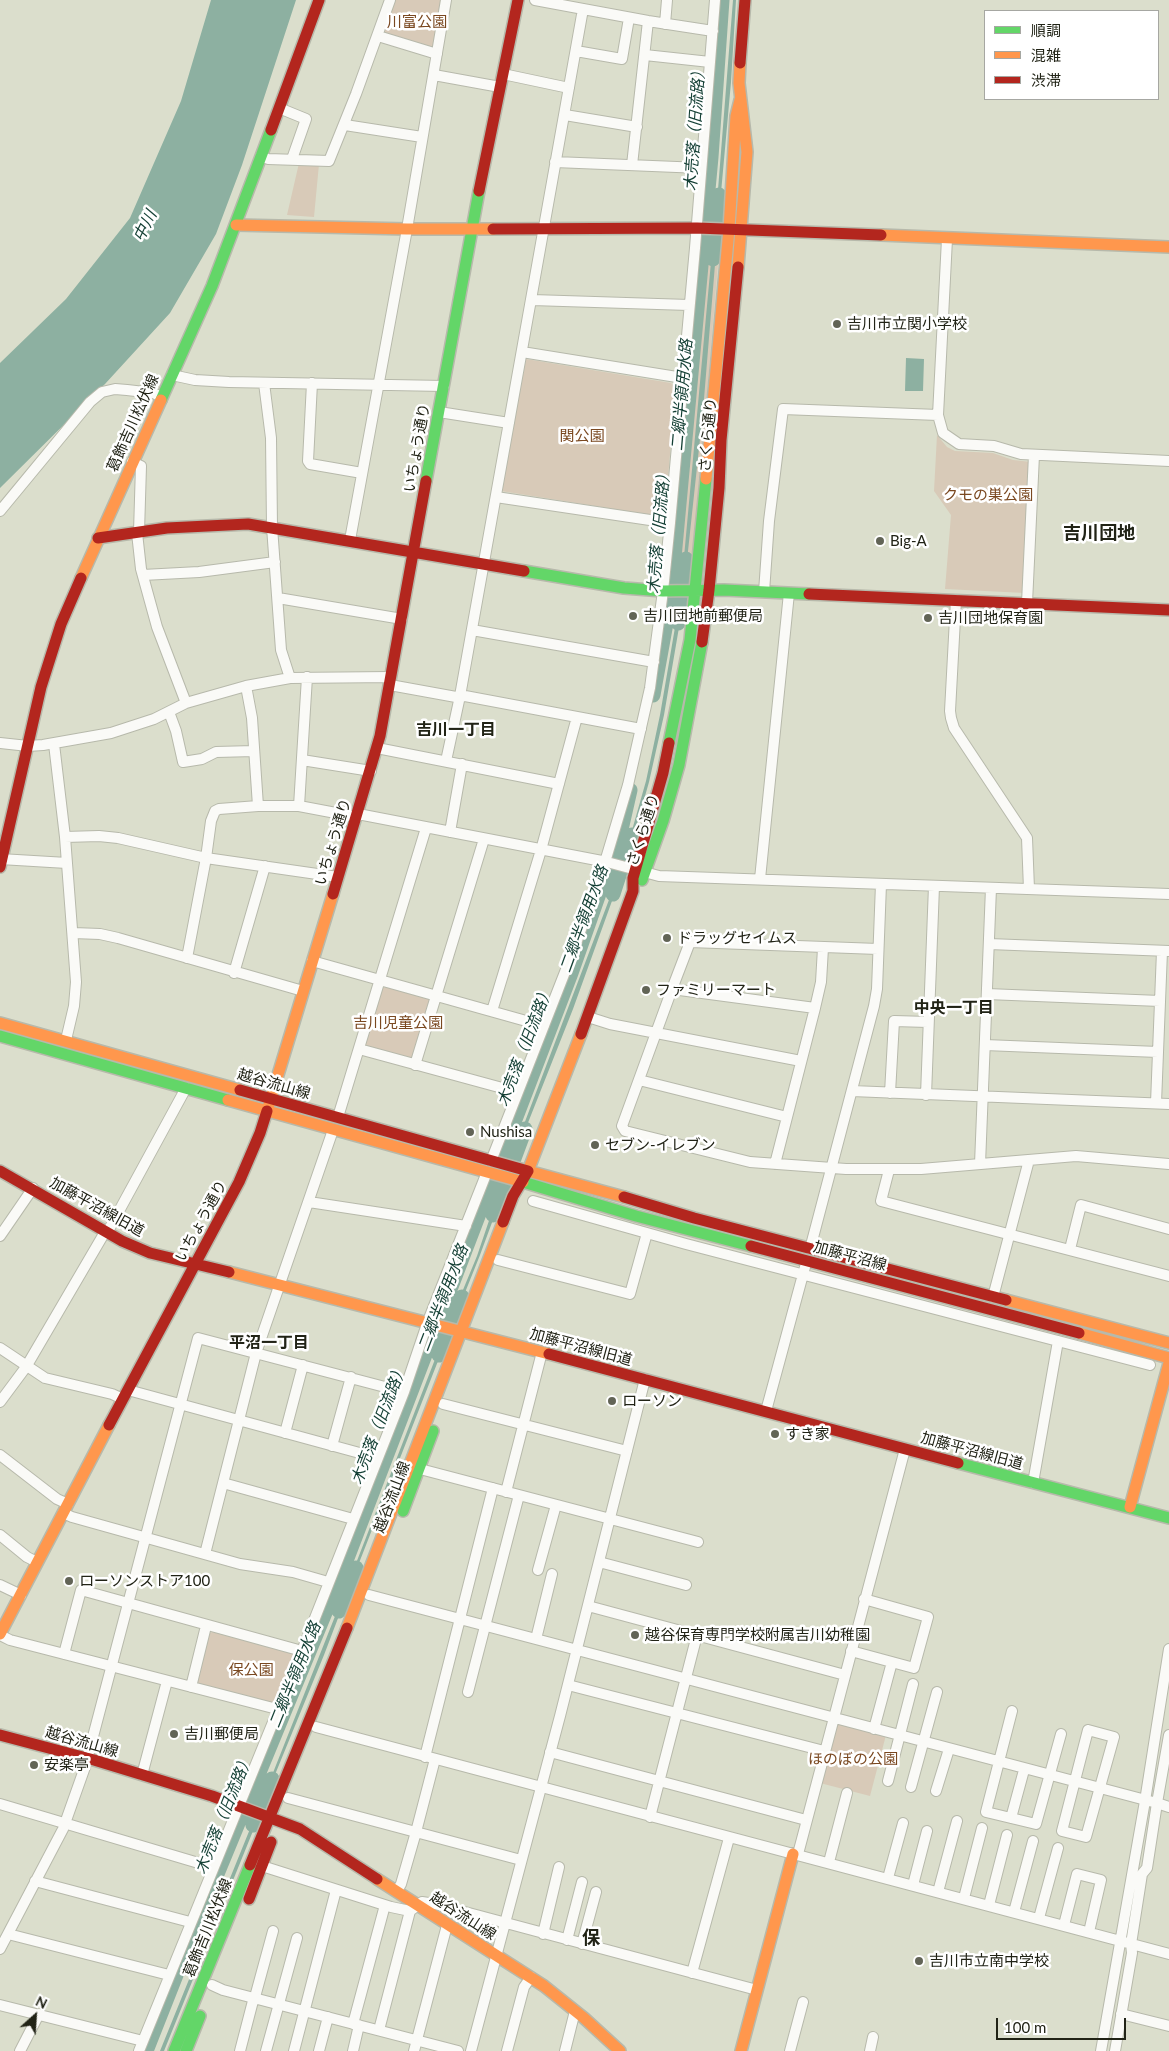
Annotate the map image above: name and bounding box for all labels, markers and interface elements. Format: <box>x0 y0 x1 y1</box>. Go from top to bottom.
legend <box>984 10 1159 100</box>
park label: 川富公園 <box>387 13 447 31</box>
text: 順調 <box>1031 21 1061 39</box>
text: 混雑 <box>1031 46 1061 64</box>
water label: 木売落（旧流路） <box>681 62 709 192</box>
text: 渋滞 <box>1031 71 1061 89</box>
water label: 中川 <box>129 207 161 245</box>
place label: 吉川市立関小学校 <box>847 315 967 333</box>
marker: 吉川市立関小学校 <box>831 318 843 330</box>
water label: 二郷半領用水路 <box>668 338 696 452</box>
street label: 葛飾吉川松伏線 <box>103 371 163 475</box>
street label: さくら通り <box>696 397 720 473</box>
street label: いちょう通り <box>400 402 434 494</box>
park label: 関公園 <box>560 427 604 445</box>
water label: 木売落（旧流路） <box>644 465 674 595</box>
park label: クモの巣公園 <box>943 486 1033 504</box>
district label: 吉川団地 <box>1063 522 1135 544</box>
place label: Big-A <box>890 532 927 550</box>
marker: Big-A <box>874 535 886 547</box>
place label: 吉川団地前郵便局 <box>643 607 763 625</box>
place label: 吉川団地保育園 <box>938 609 1043 627</box>
marker: 吉川団地前郵便局 <box>627 610 639 622</box>
marker: 吉川団地保育園 <box>922 612 934 624</box>
district label: 吉川一丁目 <box>416 720 496 740</box>
street label: さくら通り <box>623 792 663 868</box>
street label: いちょう通り <box>311 796 355 888</box>
water label: 二郷半領用水路 <box>556 863 612 975</box>
place label: ドラッグセイムス <box>677 929 797 947</box>
marker: ドラッグセイムス <box>661 932 673 944</box>
place label: ファミリーマート <box>656 981 776 999</box>
water label: 木売落（旧流路） <box>493 983 557 1109</box>
marker: ファミリーマート <box>640 984 652 996</box>
district label: 中央一丁目 <box>914 998 994 1018</box>
park label: 吉川児童公園 <box>353 1014 443 1032</box>
street label: 越谷流山線 <box>235 1065 313 1103</box>
place label: Nushisa <box>480 1123 532 1141</box>
marker: Nushisa <box>464 1126 476 1138</box>
place label: セブン-イレブン <box>605 1136 716 1154</box>
marker: セブン-イレブン <box>589 1139 601 1151</box>
street label: 加藤平沼線旧道 <box>47 1174 147 1240</box>
street label: いちょう通り <box>171 1177 231 1265</box>
street label: 加藤平沼線 <box>811 1238 889 1274</box>
water label: 二郷半領用水路 <box>414 1242 472 1354</box>
street label: 加藤平沼線旧道 <box>528 1325 634 1369</box>
district label: 平沼一丁目 <box>229 1333 309 1353</box>
water label: 木売落（旧流路） <box>347 1361 411 1487</box>
place label: ローソン <box>622 1392 682 1410</box>
marker: ローソン <box>606 1395 618 1407</box>
place label: すき家 <box>785 1425 830 1443</box>
marker: すき家 <box>769 1428 781 1440</box>
street label: 加藤平沼線旧道 <box>919 1429 1025 1473</box>
street label: 越谷流山線 <box>370 1459 414 1535</box>
place label: ローソンストア100 <box>79 1572 210 1590</box>
marker: ローソンストア100 <box>63 1575 75 1587</box>
water label: 二郷半領用水路 <box>265 1619 325 1731</box>
place label: 越谷保育専門学校附属吉川幼稚園 <box>645 1626 870 1644</box>
marker: 越谷保育専門学校附属吉川幼稚園 <box>629 1629 641 1641</box>
park label: 保公園 <box>229 1661 273 1679</box>
street label: 越谷流山線 <box>43 1723 121 1761</box>
place label: 吉川郵便局 <box>184 1725 259 1743</box>
marker: 吉川郵便局 <box>168 1728 180 1740</box>
park label: ほのぼの公園 <box>808 1750 898 1768</box>
water label: 木売落（旧流路） <box>191 1751 257 1877</box>
place label: 安楽亭 <box>44 1756 89 1774</box>
marker: 安楽亭 <box>28 1759 40 1771</box>
street label: 葛飾吉川松伏線 <box>180 1876 236 1980</box>
street label: 越谷流山線 <box>427 1888 499 1944</box>
district label: 保 <box>582 1927 600 1949</box>
place label: 吉川市立南中学校 <box>929 1952 1049 1970</box>
marker: 吉川市立南中学校 <box>913 1955 925 1967</box>
north arrow <box>10 1991 60 2041</box>
text: N <box>33 1992 50 2012</box>
scale bar <box>999 2008 1129 2040</box>
text: 100 m <box>1004 2018 1046 2036</box>

